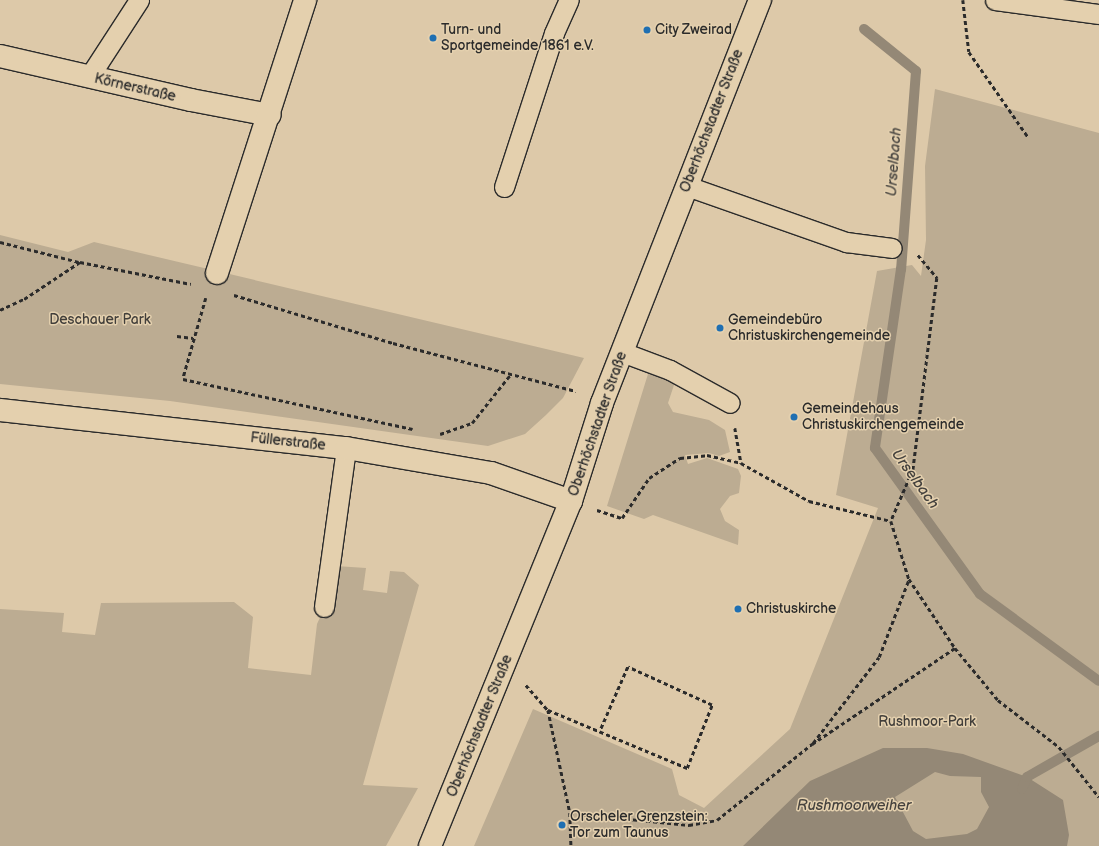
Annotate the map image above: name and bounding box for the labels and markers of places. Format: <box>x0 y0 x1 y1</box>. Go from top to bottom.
place label: Turn- und Sportgemeinde 1861 e.V. <box>441 22 594 54</box>
place label: City Zweirad <box>655 22 733 38</box>
marker: City Zweirad <box>642 25 652 35</box>
marker: Turn- und Sportgemeinde 1861 e.V. <box>428 33 438 43</box>
place label: Gemeindebüro Christuskirchengemeinde <box>728 312 890 344</box>
marker: Gemeindebüro Christuskirchengemeinde <box>715 323 725 333</box>
place label: Gemeindehaus Christuskirchengemeinde <box>802 401 964 434</box>
marker: Gemeindehaus Christuskirchengemeinde <box>789 412 799 422</box>
place label: Christuskirche <box>746 601 836 617</box>
marker: Christuskirche <box>733 604 743 614</box>
place label: Orscheler Grenzstein: Tor zum Taunus <box>570 809 708 842</box>
marker: Orscheler Grenzstein: Tor zum Taunus <box>557 820 567 830</box>

